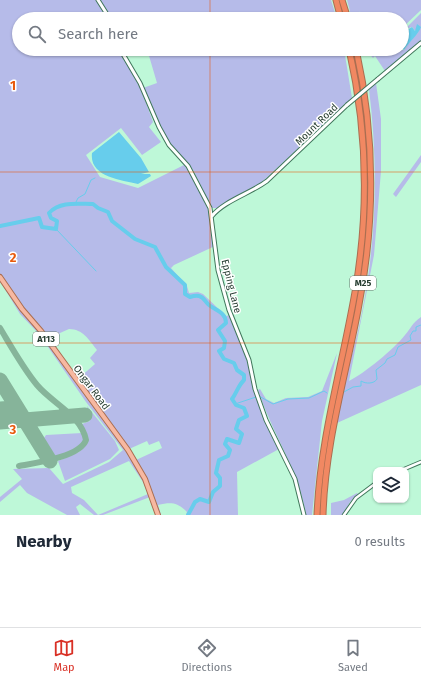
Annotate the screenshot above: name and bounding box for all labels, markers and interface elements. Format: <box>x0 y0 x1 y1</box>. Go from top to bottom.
search box <box>12 12 409 56</box>
icon: search <box>26 23 48 45</box>
text: Search here <box>58 25 138 43</box>
text: 1 <box>10 78 16 93</box>
street label: Mount Road <box>293 101 341 148</box>
text: 2 <box>10 250 17 265</box>
street label: Epping Lane <box>219 258 244 315</box>
road number: M25 <box>350 276 376 290</box>
road number: A113 <box>33 332 59 346</box>
street label: Ongar Road <box>71 363 112 412</box>
text: 3 <box>9 422 17 437</box>
map controls <box>373 467 409 503</box>
button: layers <box>373 467 409 503</box>
text: Nearby <box>16 531 71 552</box>
text: 0 results <box>354 534 405 549</box>
tab: Map <box>53 637 75 674</box>
tab: Directions <box>181 637 232 674</box>
tab: Saved <box>338 637 368 674</box>

